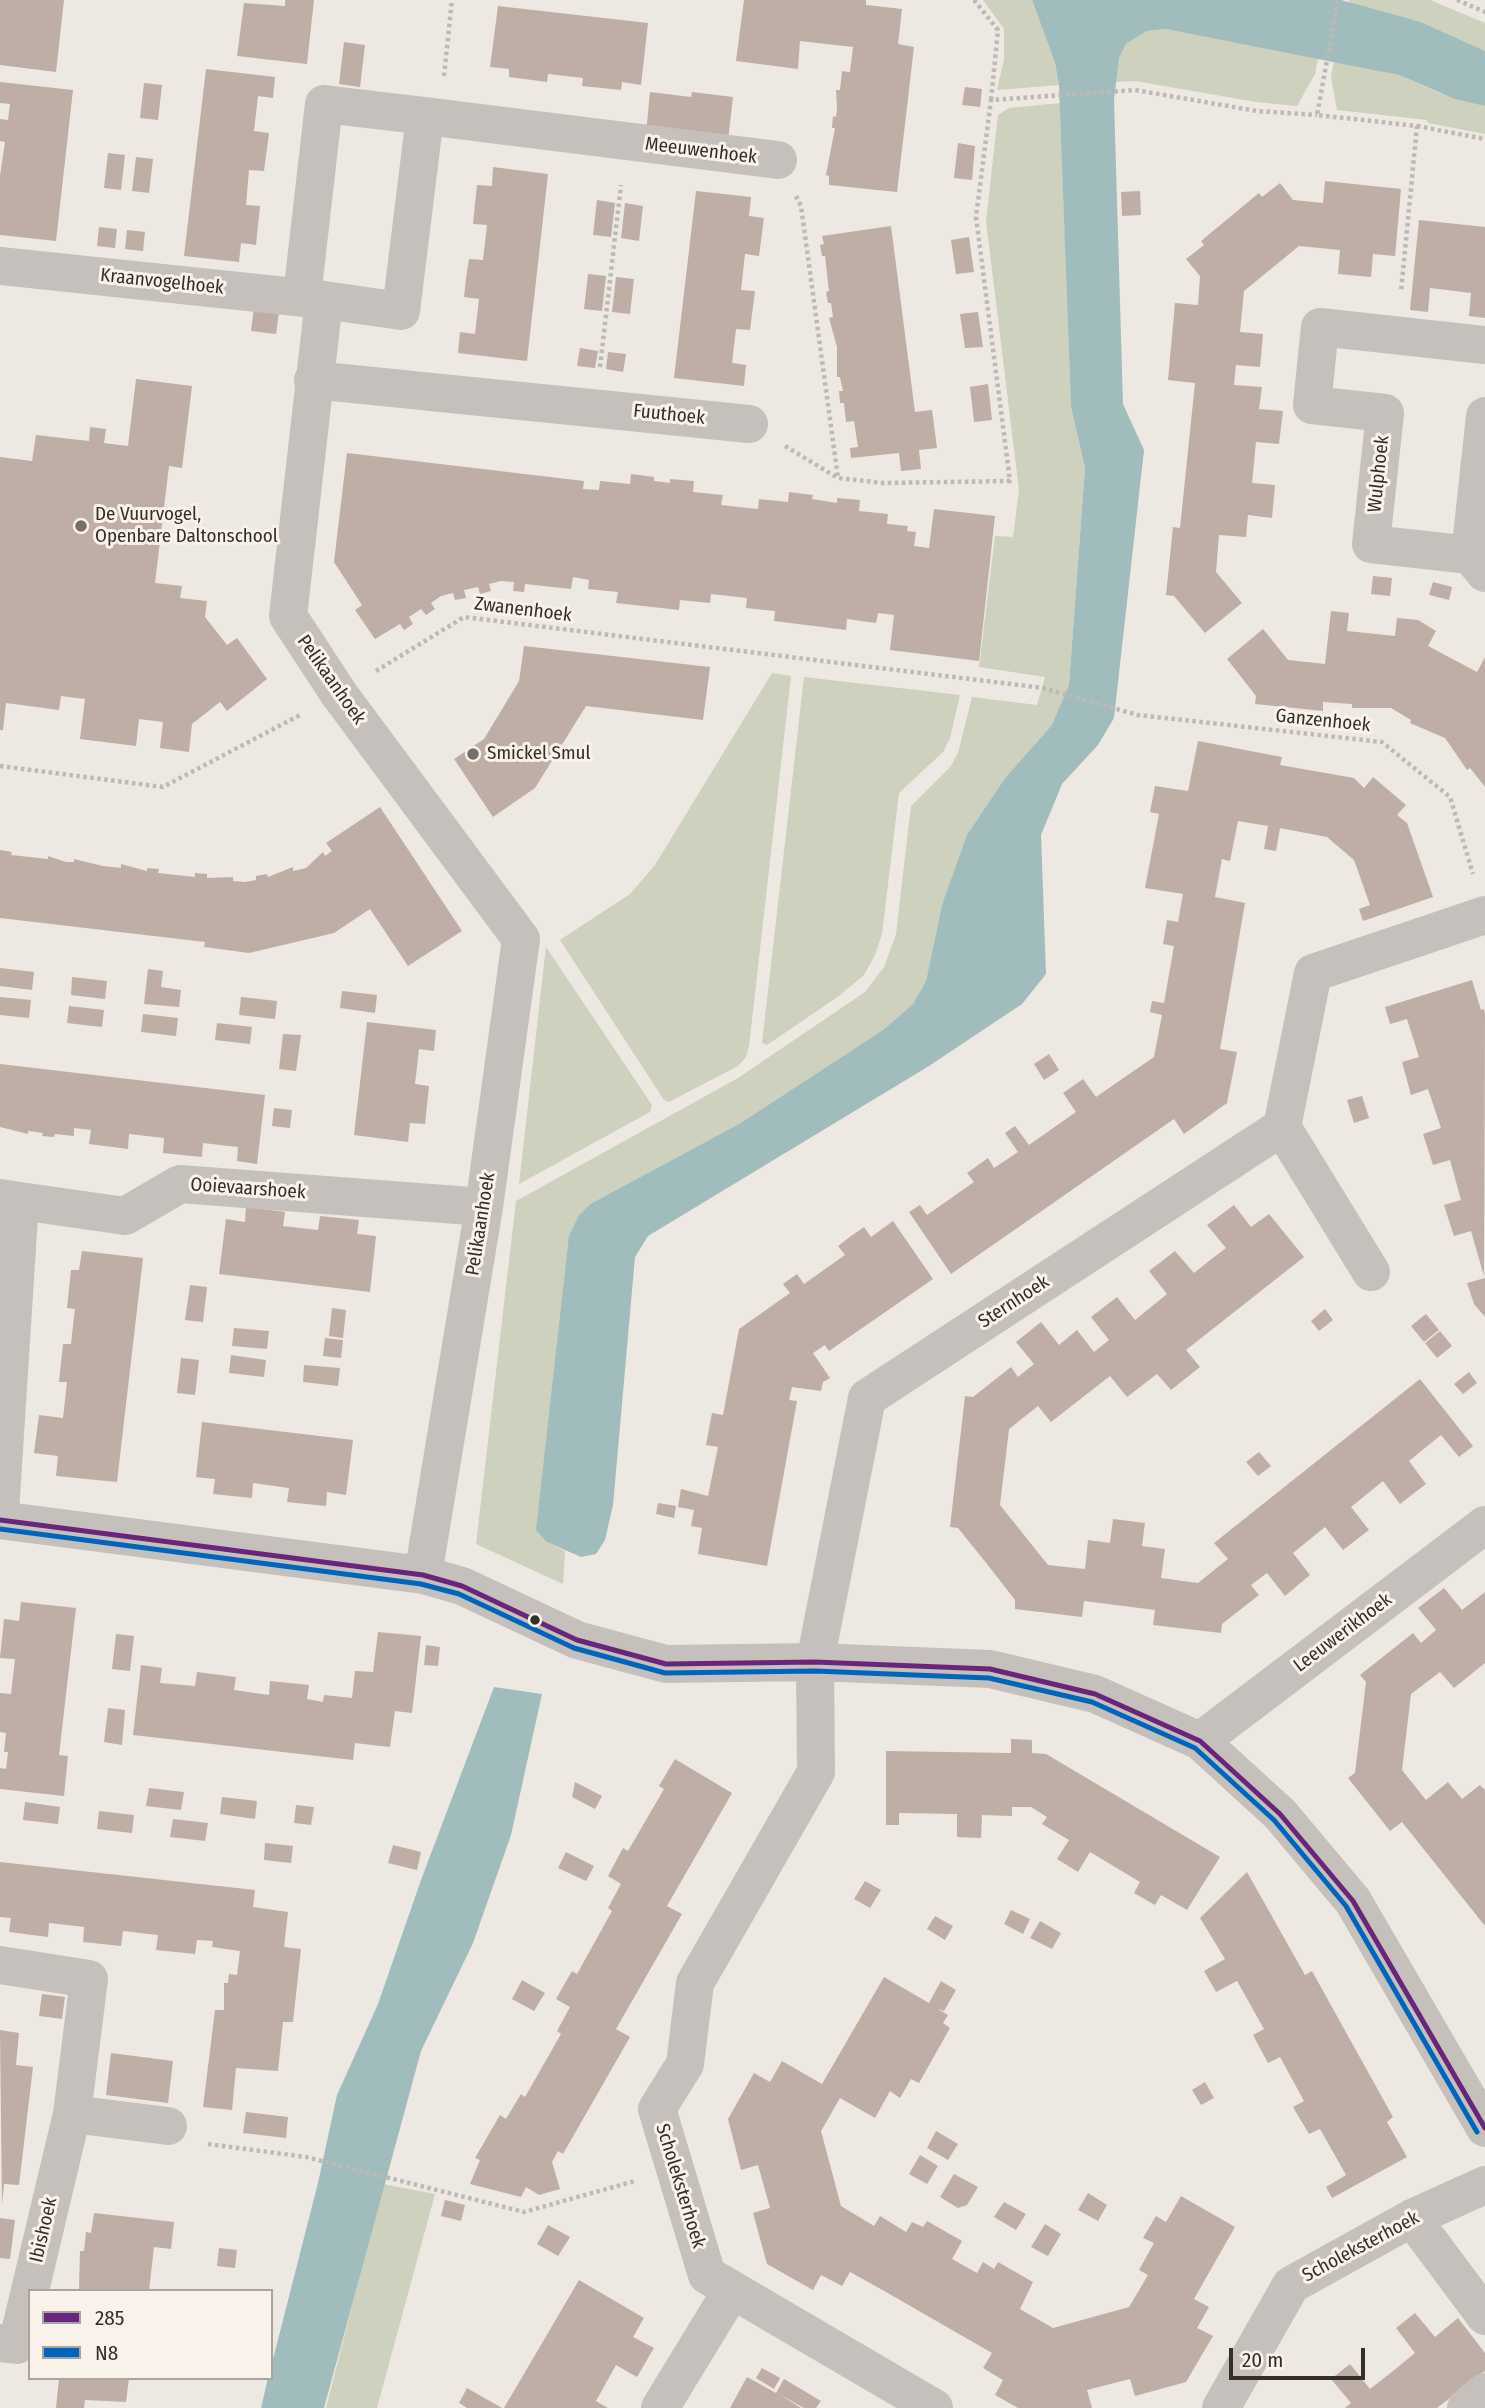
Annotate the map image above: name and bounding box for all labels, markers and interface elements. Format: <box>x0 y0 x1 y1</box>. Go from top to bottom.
street label: Meeuwenhoek <box>644 133 758 169</box>
street label: Kraanvogelhoek <box>99 264 225 300</box>
street label: Fuuthoek <box>632 400 706 430</box>
street label: Wulphoek <box>1364 434 1394 514</box>
place label: De Vuurvogel, Openbare Daltonschool <box>95 504 278 548</box>
marker: De Vuurvogel, Openbare Daltonschool <box>73 518 89 534</box>
street label: Zwanenhoek <box>473 593 573 627</box>
street label: Pelikaanhoek <box>292 631 370 729</box>
street label: Ganzenhoek <box>1274 705 1372 737</box>
place label: Smickel Smul <box>487 743 590 765</box>
marker: Smickel Smul <box>465 746 481 762</box>
street label: Pelikaanhoek <box>462 1171 500 1277</box>
street label: Ooievaarshoek <box>190 1174 306 1204</box>
street label: Sternhoek <box>974 1271 1054 1333</box>
street label: Leeuwerikhoek <box>1289 1589 1397 1677</box>
unlabelled marker <box>528 1613 542 1627</box>
street label: Scholeksterhoek <box>650 2121 710 2251</box>
street label: Ibishoek <box>25 2195 63 2265</box>
street label: Scholeksterhoek <box>1299 2207 1423 2287</box>
legend <box>28 2289 273 2380</box>
text: 285 <box>95 2305 124 2331</box>
scale bar <box>1233 2334 1370 2378</box>
text: N8 <box>95 2340 118 2366</box>
text: 20 m <box>1242 2347 1283 2373</box>

